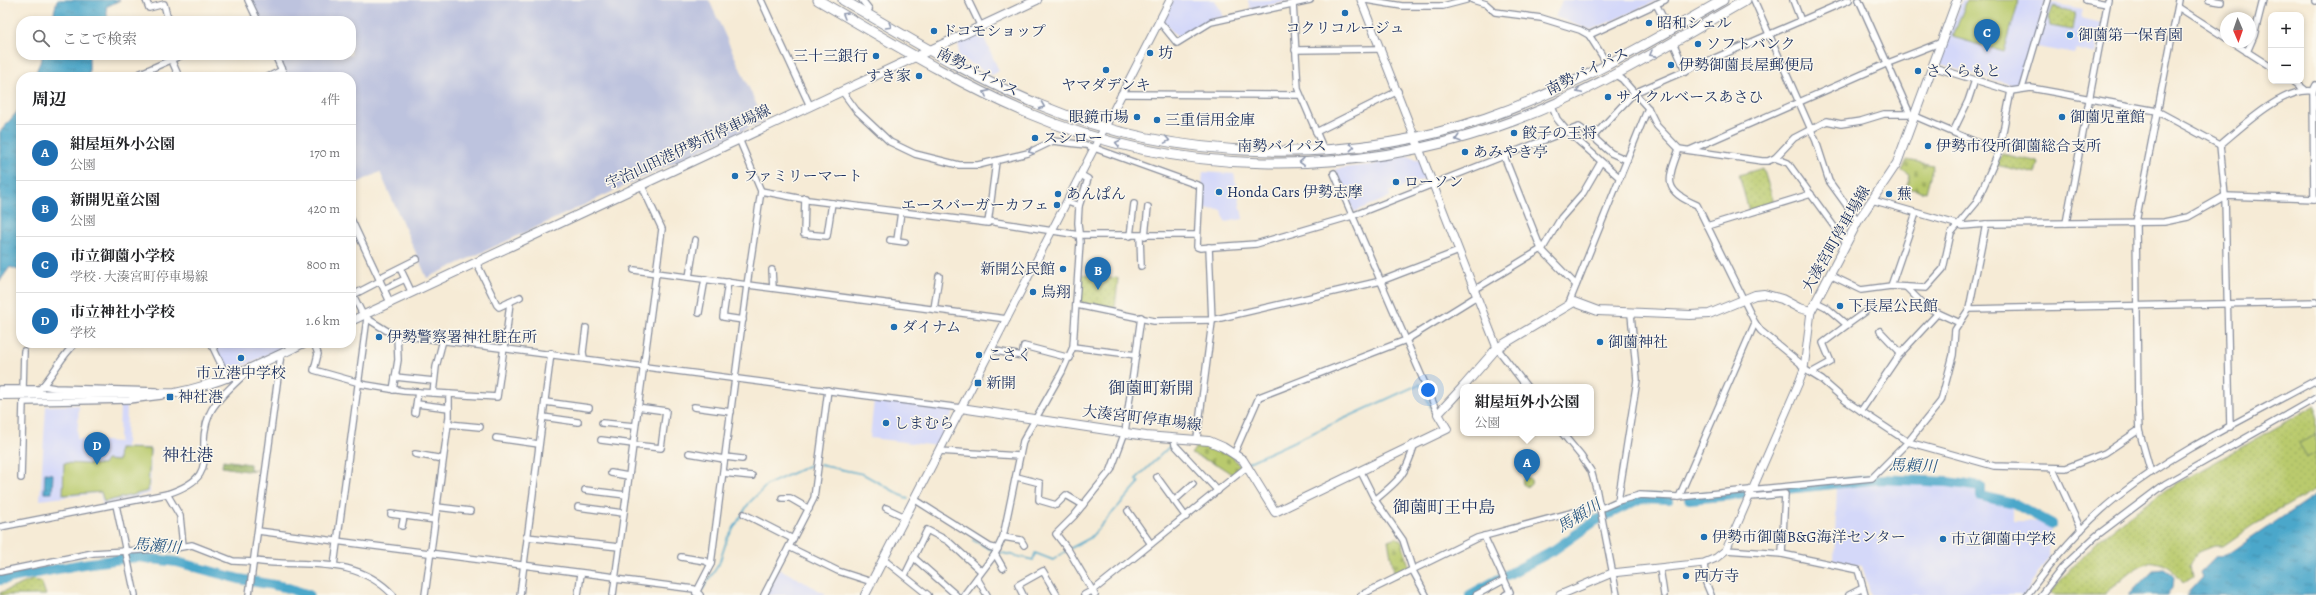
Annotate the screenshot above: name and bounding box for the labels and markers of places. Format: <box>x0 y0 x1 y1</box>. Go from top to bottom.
marker: コクリコルージュ <box>1340 8 1350 18</box>
place label: 昭和シェル <box>1657 13 1732 33</box>
place label: コクリコルージュ <box>1285 18 1405 38</box>
marker: 昭和シェル <box>1644 18 1654 28</box>
pin: C <box>1974 19 2000 52</box>
place label: ドコモショップ <box>942 21 1046 41</box>
place label: 御薗第一保育園 <box>2078 25 2183 45</box>
marker: ドコモショップ <box>929 26 939 36</box>
marker: 御薗第一保育園 <box>2065 30 2075 40</box>
place label: ソフトバンク <box>1706 34 1795 54</box>
marker: ソフトバンク <box>1693 39 1703 49</box>
place label: 坊 <box>1158 43 1173 63</box>
place label: 三十三銀行 <box>793 46 868 66</box>
marker: 坊 <box>1145 48 1155 58</box>
marker: 三十三銀行 <box>871 51 881 61</box>
place label: 伊勢御薗長屋郵便局 <box>1679 55 1814 75</box>
marker: 伊勢御薗長屋郵便局 <box>1666 60 1676 70</box>
place label: さくらもと <box>1926 61 2001 81</box>
marker: ヤマダデンキ <box>1101 65 1111 75</box>
place label: すき家 <box>866 66 911 86</box>
marker: さくらもと <box>1913 66 1923 76</box>
marker: すき家 <box>914 71 924 81</box>
place label: ヤマダデンキ <box>1061 75 1151 95</box>
place label: サイクルベースあさひ <box>1616 87 1763 107</box>
marker: サイクルベースあさひ <box>1603 92 1613 102</box>
place label: 眼鏡市場 <box>1069 107 1129 127</box>
place label: 御薗児童館 <box>2070 107 2145 127</box>
place label: 三重信用金庫 <box>1165 110 1255 130</box>
marker: 眼鏡市場 <box>1132 112 1142 122</box>
marker: 御薗児童館 <box>2057 112 2067 122</box>
marker: 三重信用金庫 <box>1152 115 1162 125</box>
place label: 餃子の王将 <box>1522 123 1597 143</box>
place label: スシロー <box>1043 128 1103 148</box>
marker: 餃子の王将 <box>1509 128 1519 138</box>
marker: スシロー <box>1030 133 1040 143</box>
place label: 伊勢市役所御薗総合支所 <box>1936 136 2101 156</box>
marker: 伊勢市役所御薗総合支所 <box>1923 141 1933 151</box>
place label: あみやき亭 <box>1473 142 1548 162</box>
marker: あみやき亭 <box>1460 147 1470 157</box>
place label: ファミリーマート <box>743 166 863 186</box>
marker: ファミリーマート <box>730 171 740 181</box>
place label: ローソン <box>1404 172 1463 192</box>
marker: ローソン <box>1391 177 1401 187</box>
place label: Honda Cars 伊勢志摩 <box>1227 182 1363 202</box>
place label: あんぱん <box>1066 184 1126 204</box>
place label: 蕪 <box>1897 184 1912 204</box>
marker: Honda Cars 伊勢志摩 <box>1214 187 1224 197</box>
marker: あんぱん <box>1053 189 1063 199</box>
marker: 蕪 <box>1884 189 1894 199</box>
place label: エースバーガーカフェ <box>901 195 1049 215</box>
marker: エースバーガーカフェ <box>1052 200 1062 210</box>
pin: B <box>1085 257 1111 290</box>
place label: 新開公民館 <box>980 259 1055 279</box>
marker: 新開公民館 <box>1058 264 1068 274</box>
place label: 鳥翔 <box>1041 282 1071 302</box>
marker: 鳥翔 <box>1028 287 1038 297</box>
place label: 下長屋公民館 <box>1848 296 1938 316</box>
marker: 下長屋公民館 <box>1835 301 1845 311</box>
place label: ダイナム <box>902 317 961 337</box>
marker: ダイナム <box>889 322 899 332</box>
place label: 伊勢警察署神社駐在所 <box>387 327 537 347</box>
marker: 伊勢警察署神社駐在所 <box>374 332 384 342</box>
place label: 御薗神社 <box>1608 332 1668 352</box>
marker: 御薗神社 <box>1595 337 1605 347</box>
place label: こさく <box>987 345 1032 365</box>
marker: こさく <box>974 350 984 360</box>
marker: 市立港中学校 <box>236 353 246 363</box>
place label: 市立港中学校 <box>196 363 286 383</box>
place label: 新開 <box>986 373 1016 393</box>
marker: 新開 <box>973 378 983 388</box>
place label: 神社港 <box>178 387 223 407</box>
marker: 神社港 <box>165 392 175 402</box>
place label: しまむら <box>894 413 954 433</box>
marker: しまむら <box>881 418 891 428</box>
pin: D <box>84 432 110 465</box>
pin: A <box>1514 449 1540 482</box>
place label: 伊勢市御薗B&G海洋センター <box>1712 527 1906 547</box>
place label: 市立御薗中学校 <box>1951 529 2056 549</box>
marker: 伊勢市御薗B&G海洋センター <box>1699 532 1709 542</box>
marker: 市立御薗中学校 <box>1938 534 1948 544</box>
place label: 西方寺 <box>1694 566 1739 586</box>
marker: 西方寺 <box>1681 571 1691 581</box>

